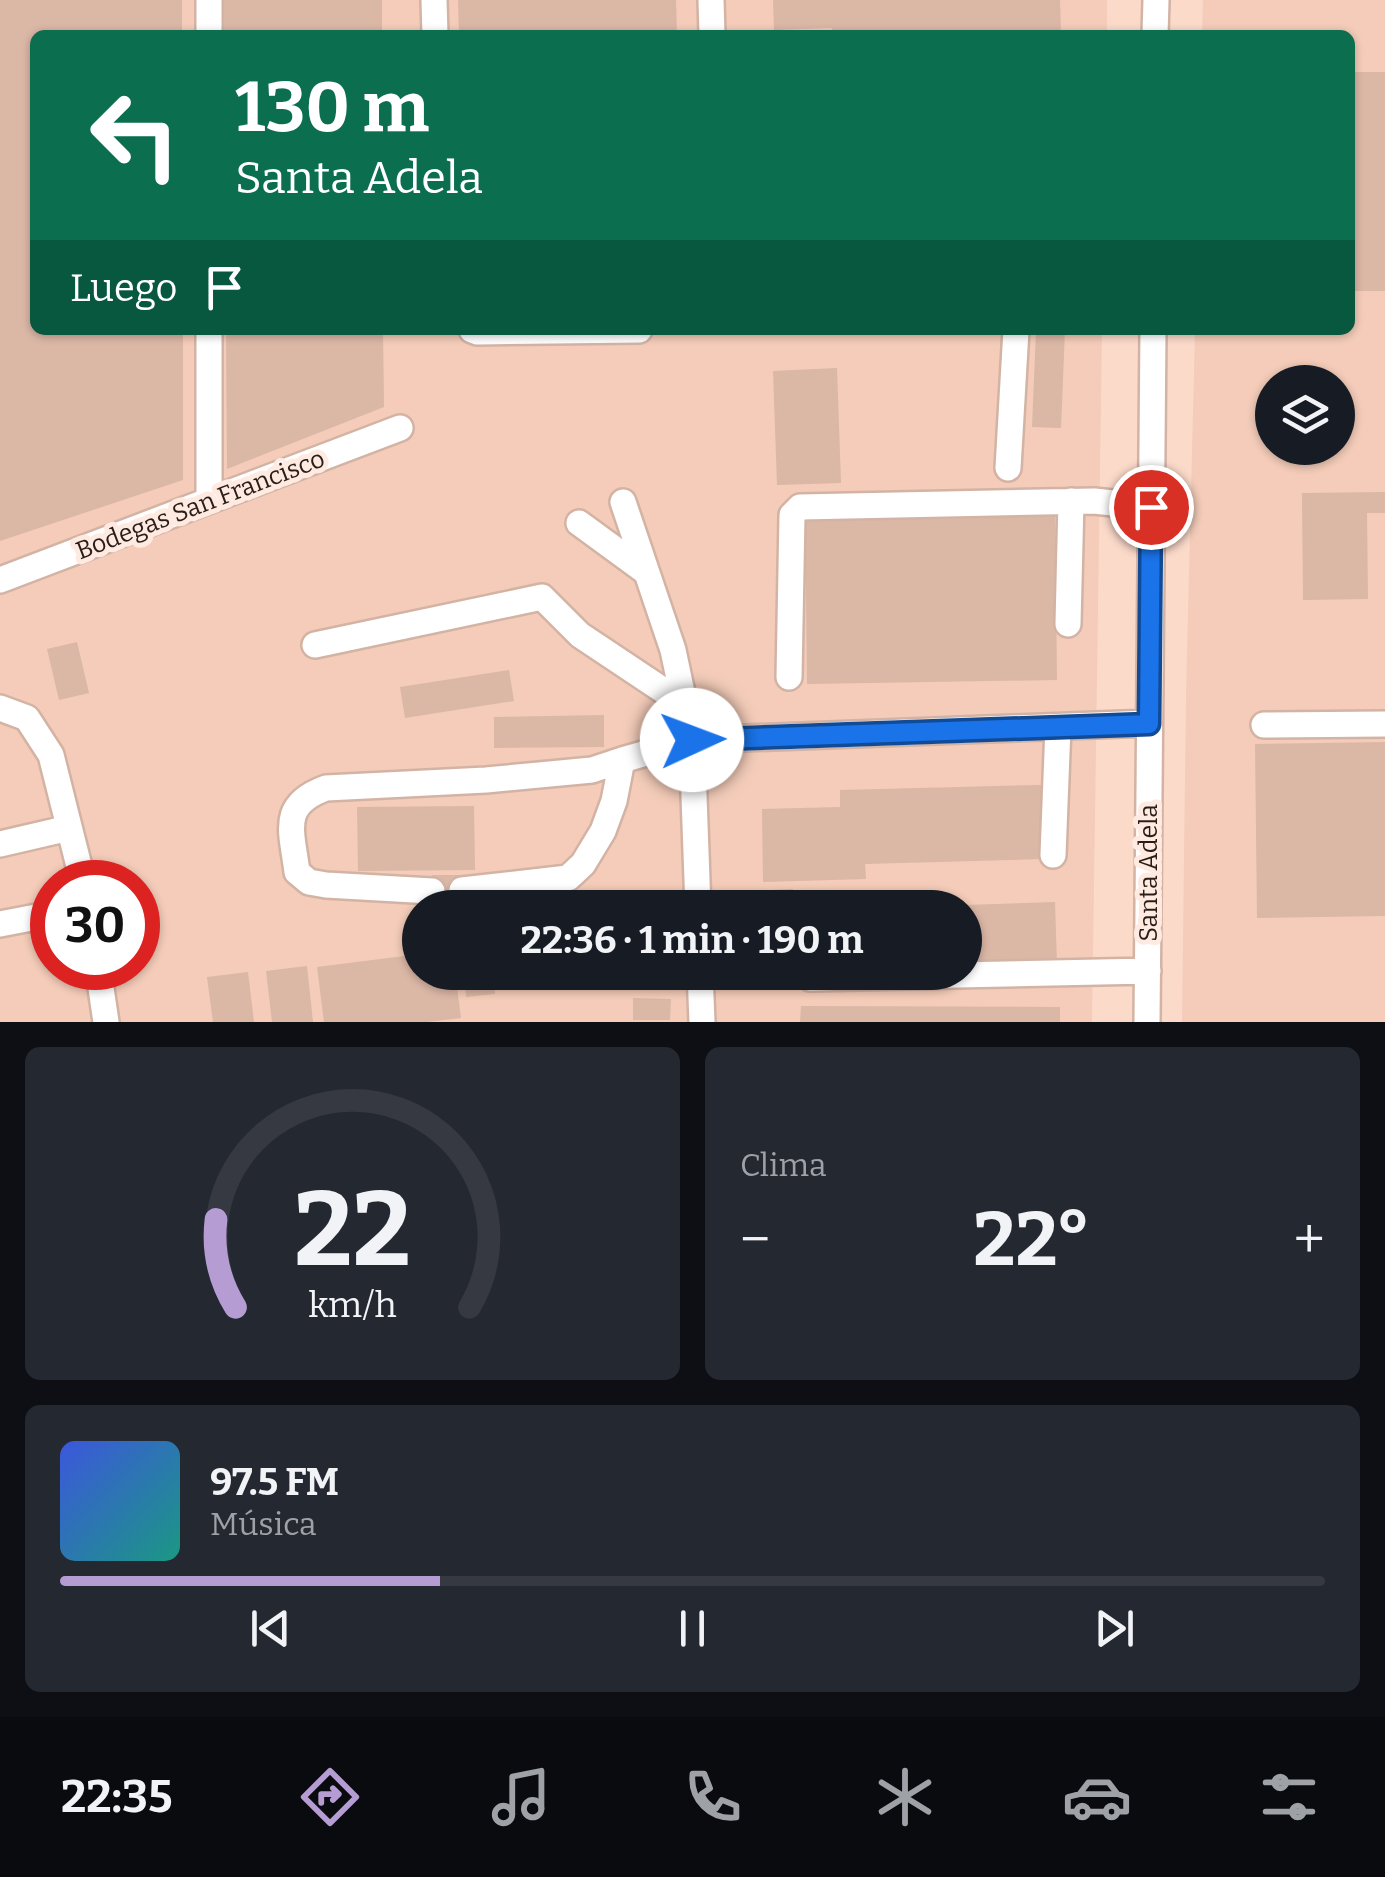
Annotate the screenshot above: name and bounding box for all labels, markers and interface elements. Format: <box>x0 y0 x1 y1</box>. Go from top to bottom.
text: 130 m <box>235 66 429 150</box>
icon: left <box>70 70 200 200</box>
text: Santa Adela <box>235 151 483 205</box>
icon: arrive <box>197 260 252 315</box>
text: Luego <box>70 265 177 311</box>
map controls <box>1255 365 1355 465</box>
button: layers <box>1255 365 1355 465</box>
street label: Bodegas San Francisco <box>72 444 329 566</box>
pin <box>1109 465 1194 550</box>
icon: arrive <box>1124 480 1179 535</box>
position arrow <box>640 688 744 792</box>
street label: Santa Adela <box>1134 804 1164 942</box>
speed limit sign: 30 <box>30 860 160 990</box>
text: 22:36 · 1 min · 190 m <box>520 917 864 963</box>
text: Clima <box>740 1146 827 1184</box>
text: 22 <box>294 1168 411 1293</box>
text: 22° <box>973 1195 1091 1285</box>
text: − <box>740 1207 770 1273</box>
text: + <box>1294 1207 1325 1273</box>
text: km/h <box>308 1284 397 1326</box>
text: 97.5 FM <box>210 1459 339 1505</box>
text: Música <box>210 1505 317 1543</box>
icon: previous <box>243 1601 298 1656</box>
icon: pause <box>665 1601 720 1656</box>
icon: next <box>1087 1601 1142 1656</box>
icon: directions <box>295 1762 365 1832</box>
icon: music <box>486 1762 556 1832</box>
icon: phone <box>678 1762 748 1832</box>
icon: climate <box>870 1762 940 1832</box>
icon: car <box>1062 1762 1132 1832</box>
icon: filters <box>1254 1762 1324 1832</box>
text: 22:35 <box>61 1770 173 1824</box>

